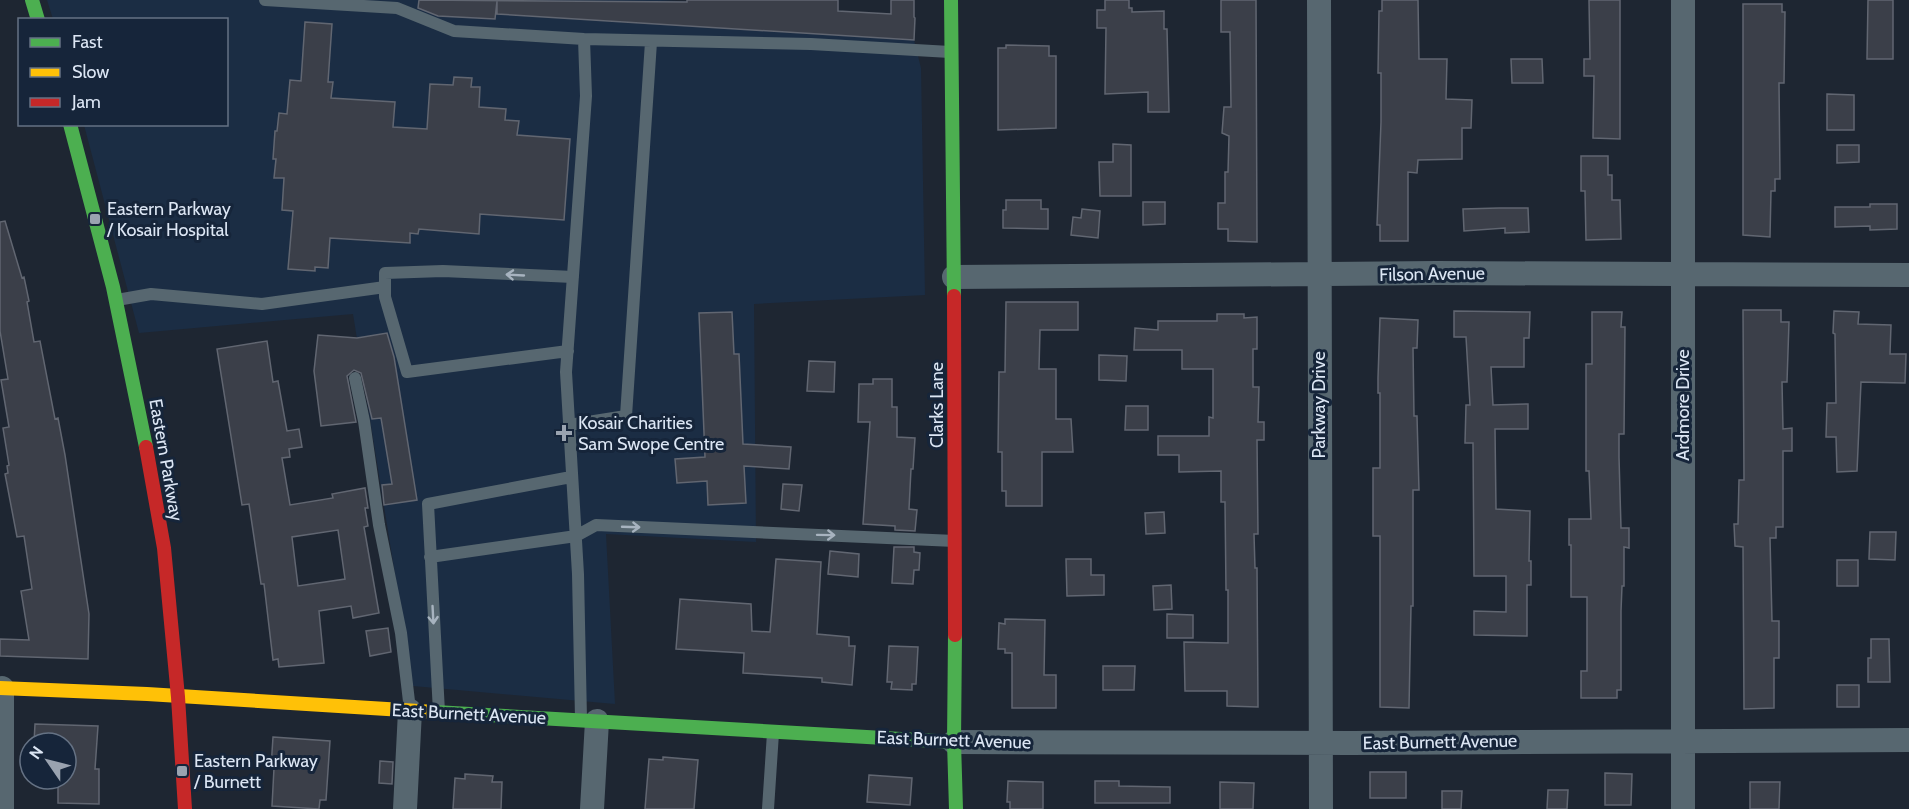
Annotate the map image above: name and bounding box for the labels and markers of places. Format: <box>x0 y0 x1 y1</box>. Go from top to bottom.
place label: Eastern Parkway / Kosair Hospital <box>106 198 231 241</box>
marker: Eastern Parkway / Kosair Hospital <box>88 212 102 226</box>
place label: Kosair Charities Sam Swope Centre <box>578 412 724 455</box>
marker: Kosair Charities Sam Swope Centre <box>555 424 573 442</box>
place label: Eastern Parkway / Burnett <box>193 750 318 793</box>
marker: Eastern Parkway / Burnett <box>175 764 189 778</box>

